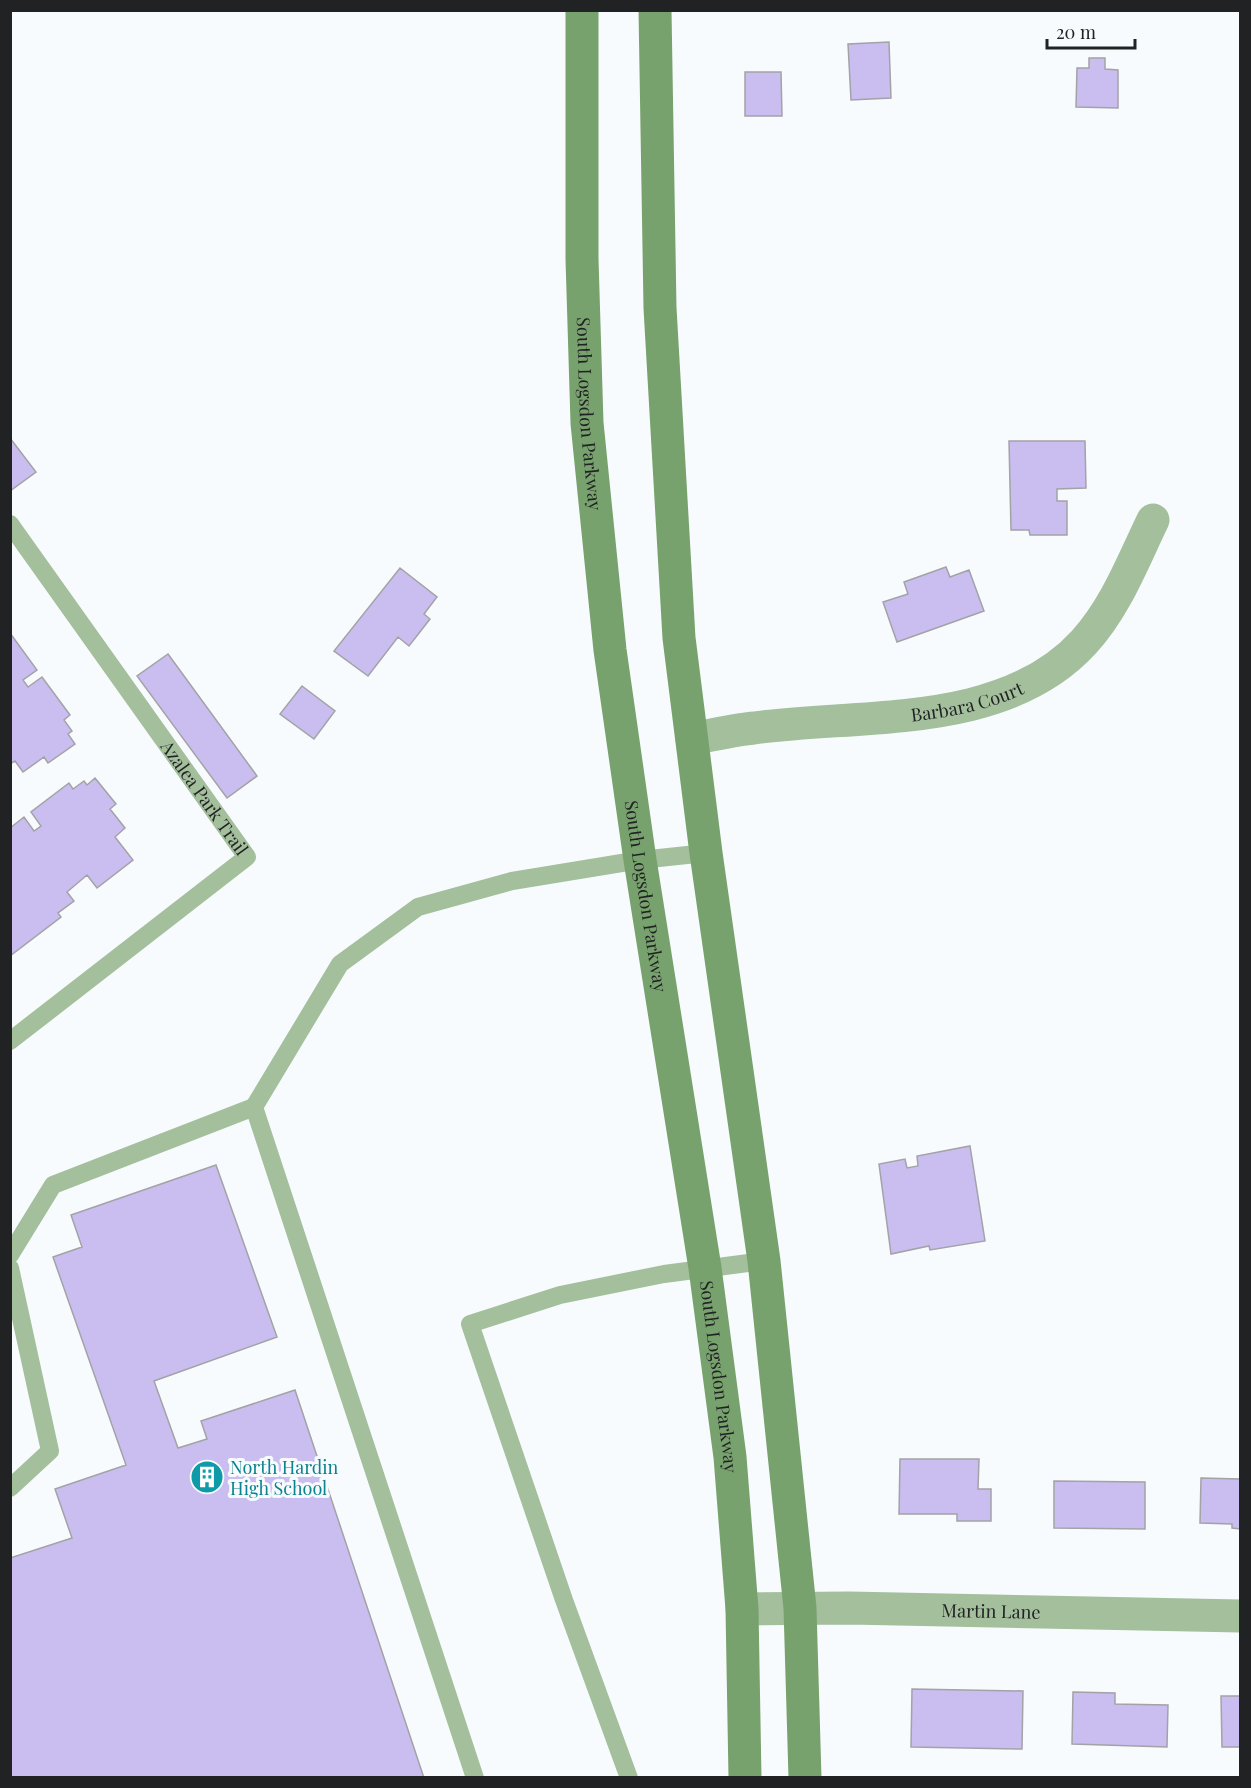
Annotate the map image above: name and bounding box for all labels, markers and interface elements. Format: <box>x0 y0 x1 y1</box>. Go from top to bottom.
scale bar <box>1047 12 1136 50</box>
text: 20 m <box>1056 20 1096 44</box>
street label: South Logsdon Parkway <box>572 317 608 512</box>
street label: Barbara Court <box>909 676 1028 727</box>
street label: Azalea Park Trail <box>155 735 254 860</box>
street label: South Logsdon Parkway <box>620 799 673 994</box>
street label: South Logsdon Parkway <box>695 1279 743 1474</box>
place label: North Hardin High School <box>230 1455 339 1500</box>
building icon: North Hardin High School <box>189 1459 225 1495</box>
street label: Martin Lane <box>941 1598 1041 1624</box>

